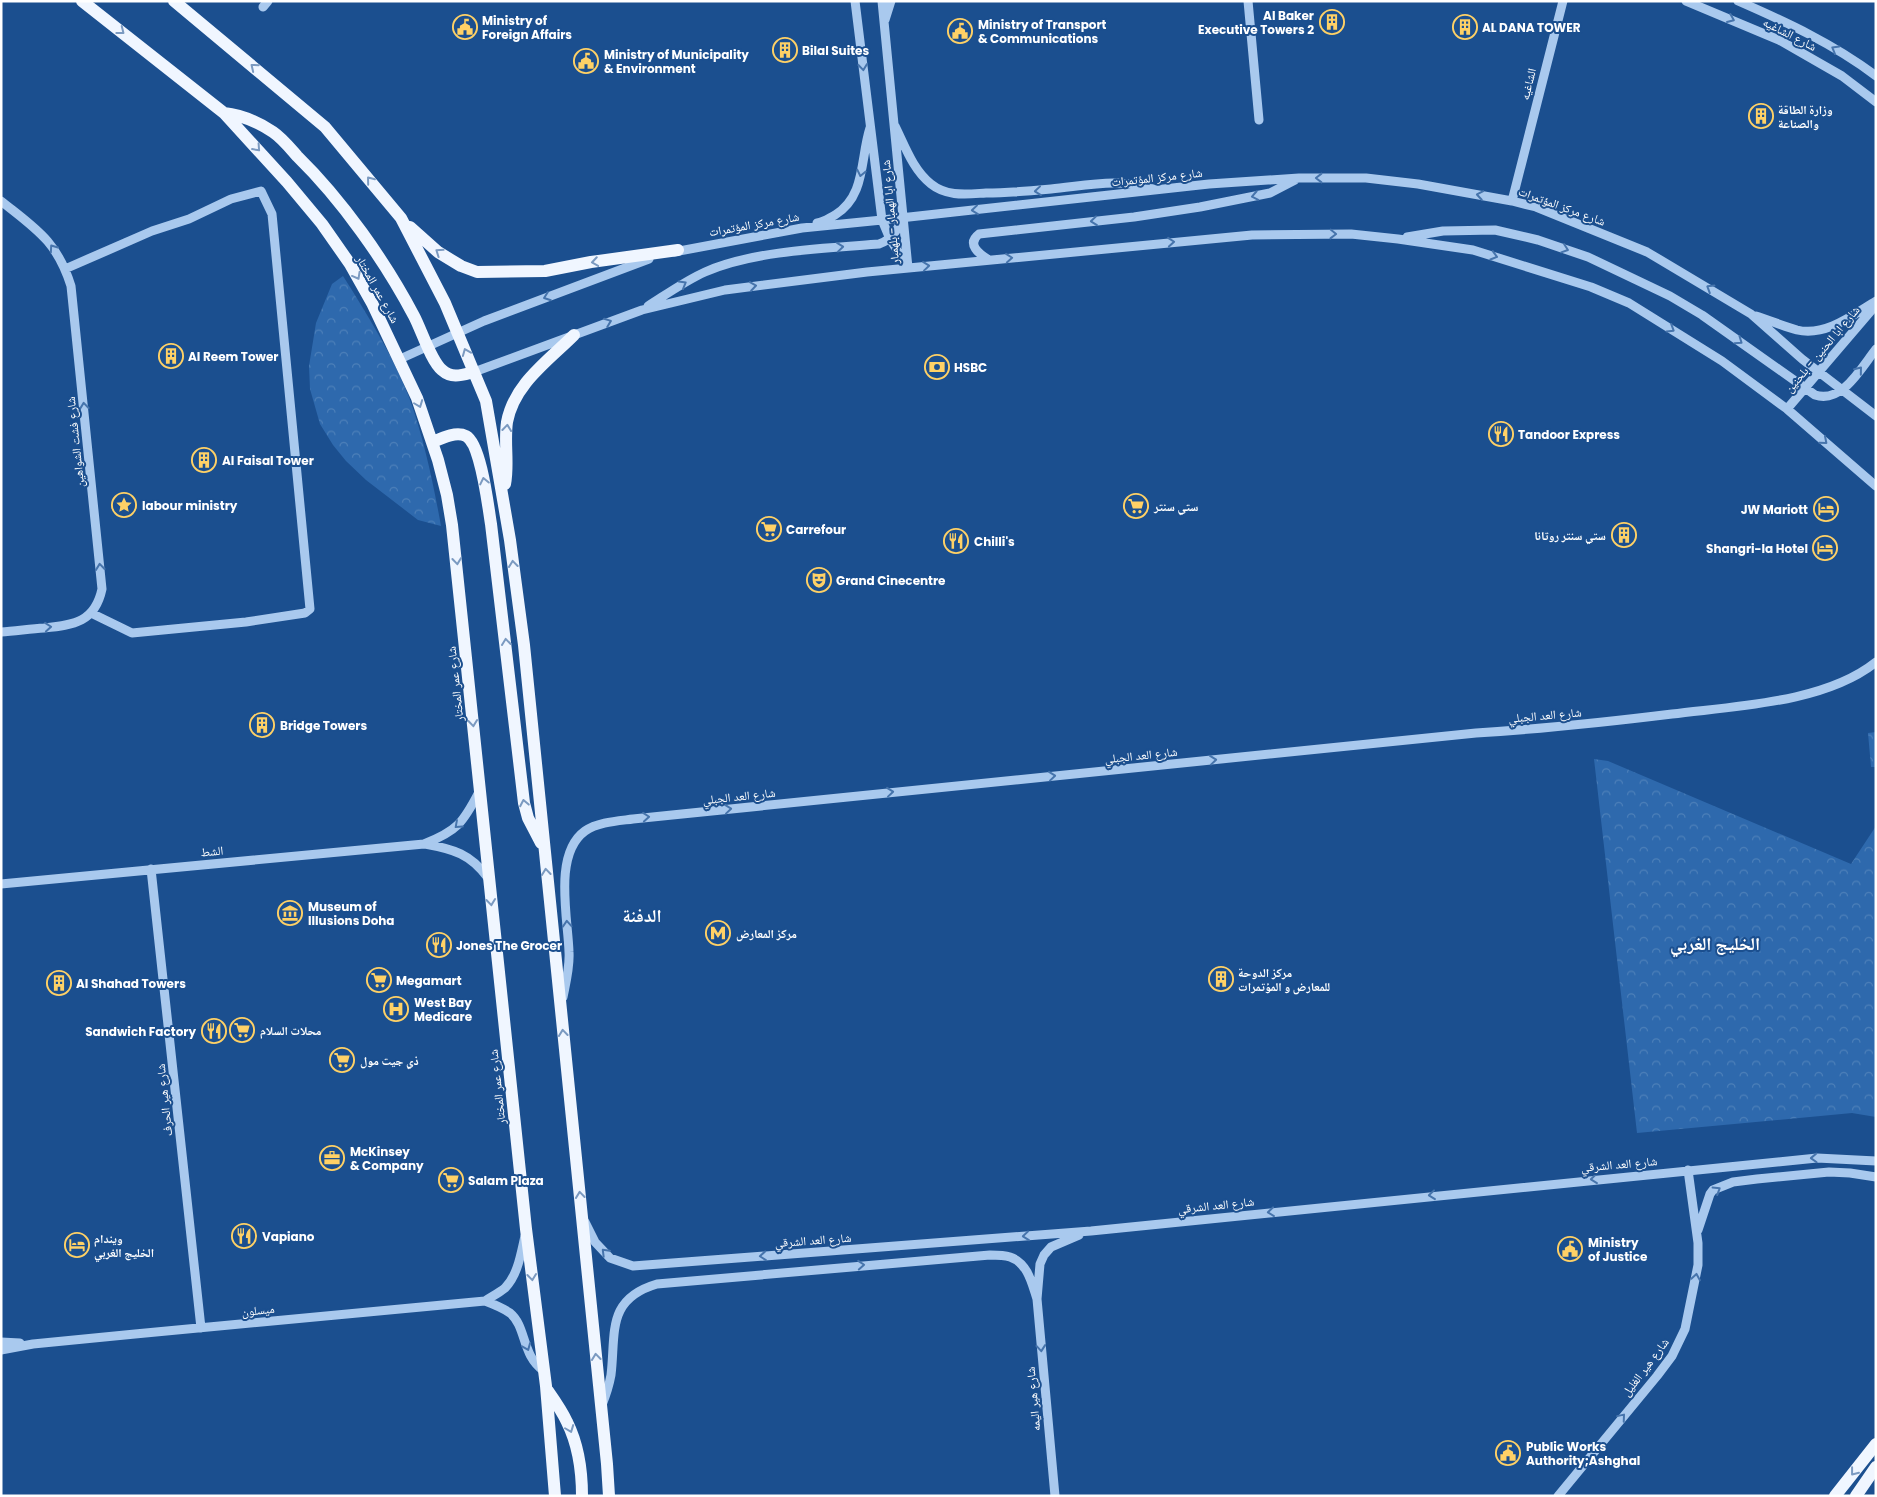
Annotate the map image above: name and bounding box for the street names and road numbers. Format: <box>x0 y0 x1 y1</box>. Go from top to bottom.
street label: شارع الشاغيه <box>1760 13 1820 55</box>
street label: الشاغيه <box>1516 66 1540 102</box>
street label: شارع ابا الهمبار - بلهمبار <box>877 159 903 266</box>
street label: شارع مركز المؤتمرات <box>1111 164 1203 190</box>
street label: شارع مركز المؤتمرات <box>1516 182 1608 230</box>
street label: شارع مركز المؤتمرات <box>708 208 801 240</box>
street label: شارع عمر المختار <box>352 251 404 326</box>
street label: شارع ابا الحنين - بلحنين <box>1781 302 1864 396</box>
street label: شارع فشت الشواهين <box>62 396 88 488</box>
street label: شارع عمر المختار <box>443 646 467 723</box>
street label: شارع العد الجبلي <box>1508 703 1583 729</box>
street label: شارع العد الجبلي <box>1104 743 1179 769</box>
street label: شارع العد الجبلي <box>702 784 777 810</box>
street label: الشط <box>200 842 224 860</box>
street label: شارع عمر المختار <box>485 1049 509 1126</box>
street label: شارع هير الحرف <box>152 1063 176 1137</box>
street label: شارع العد الشرقي <box>1580 1152 1658 1178</box>
street label: شارع العد الشرقي <box>1177 1193 1255 1220</box>
street label: شارع العد الشرقي <box>774 1229 852 1253</box>
street label: ميسلون <box>241 1300 275 1320</box>
street label: شارع هير الغليل <box>1617 1334 1673 1400</box>
street label: شارع هير اليمه <box>1022 1366 1044 1432</box>

